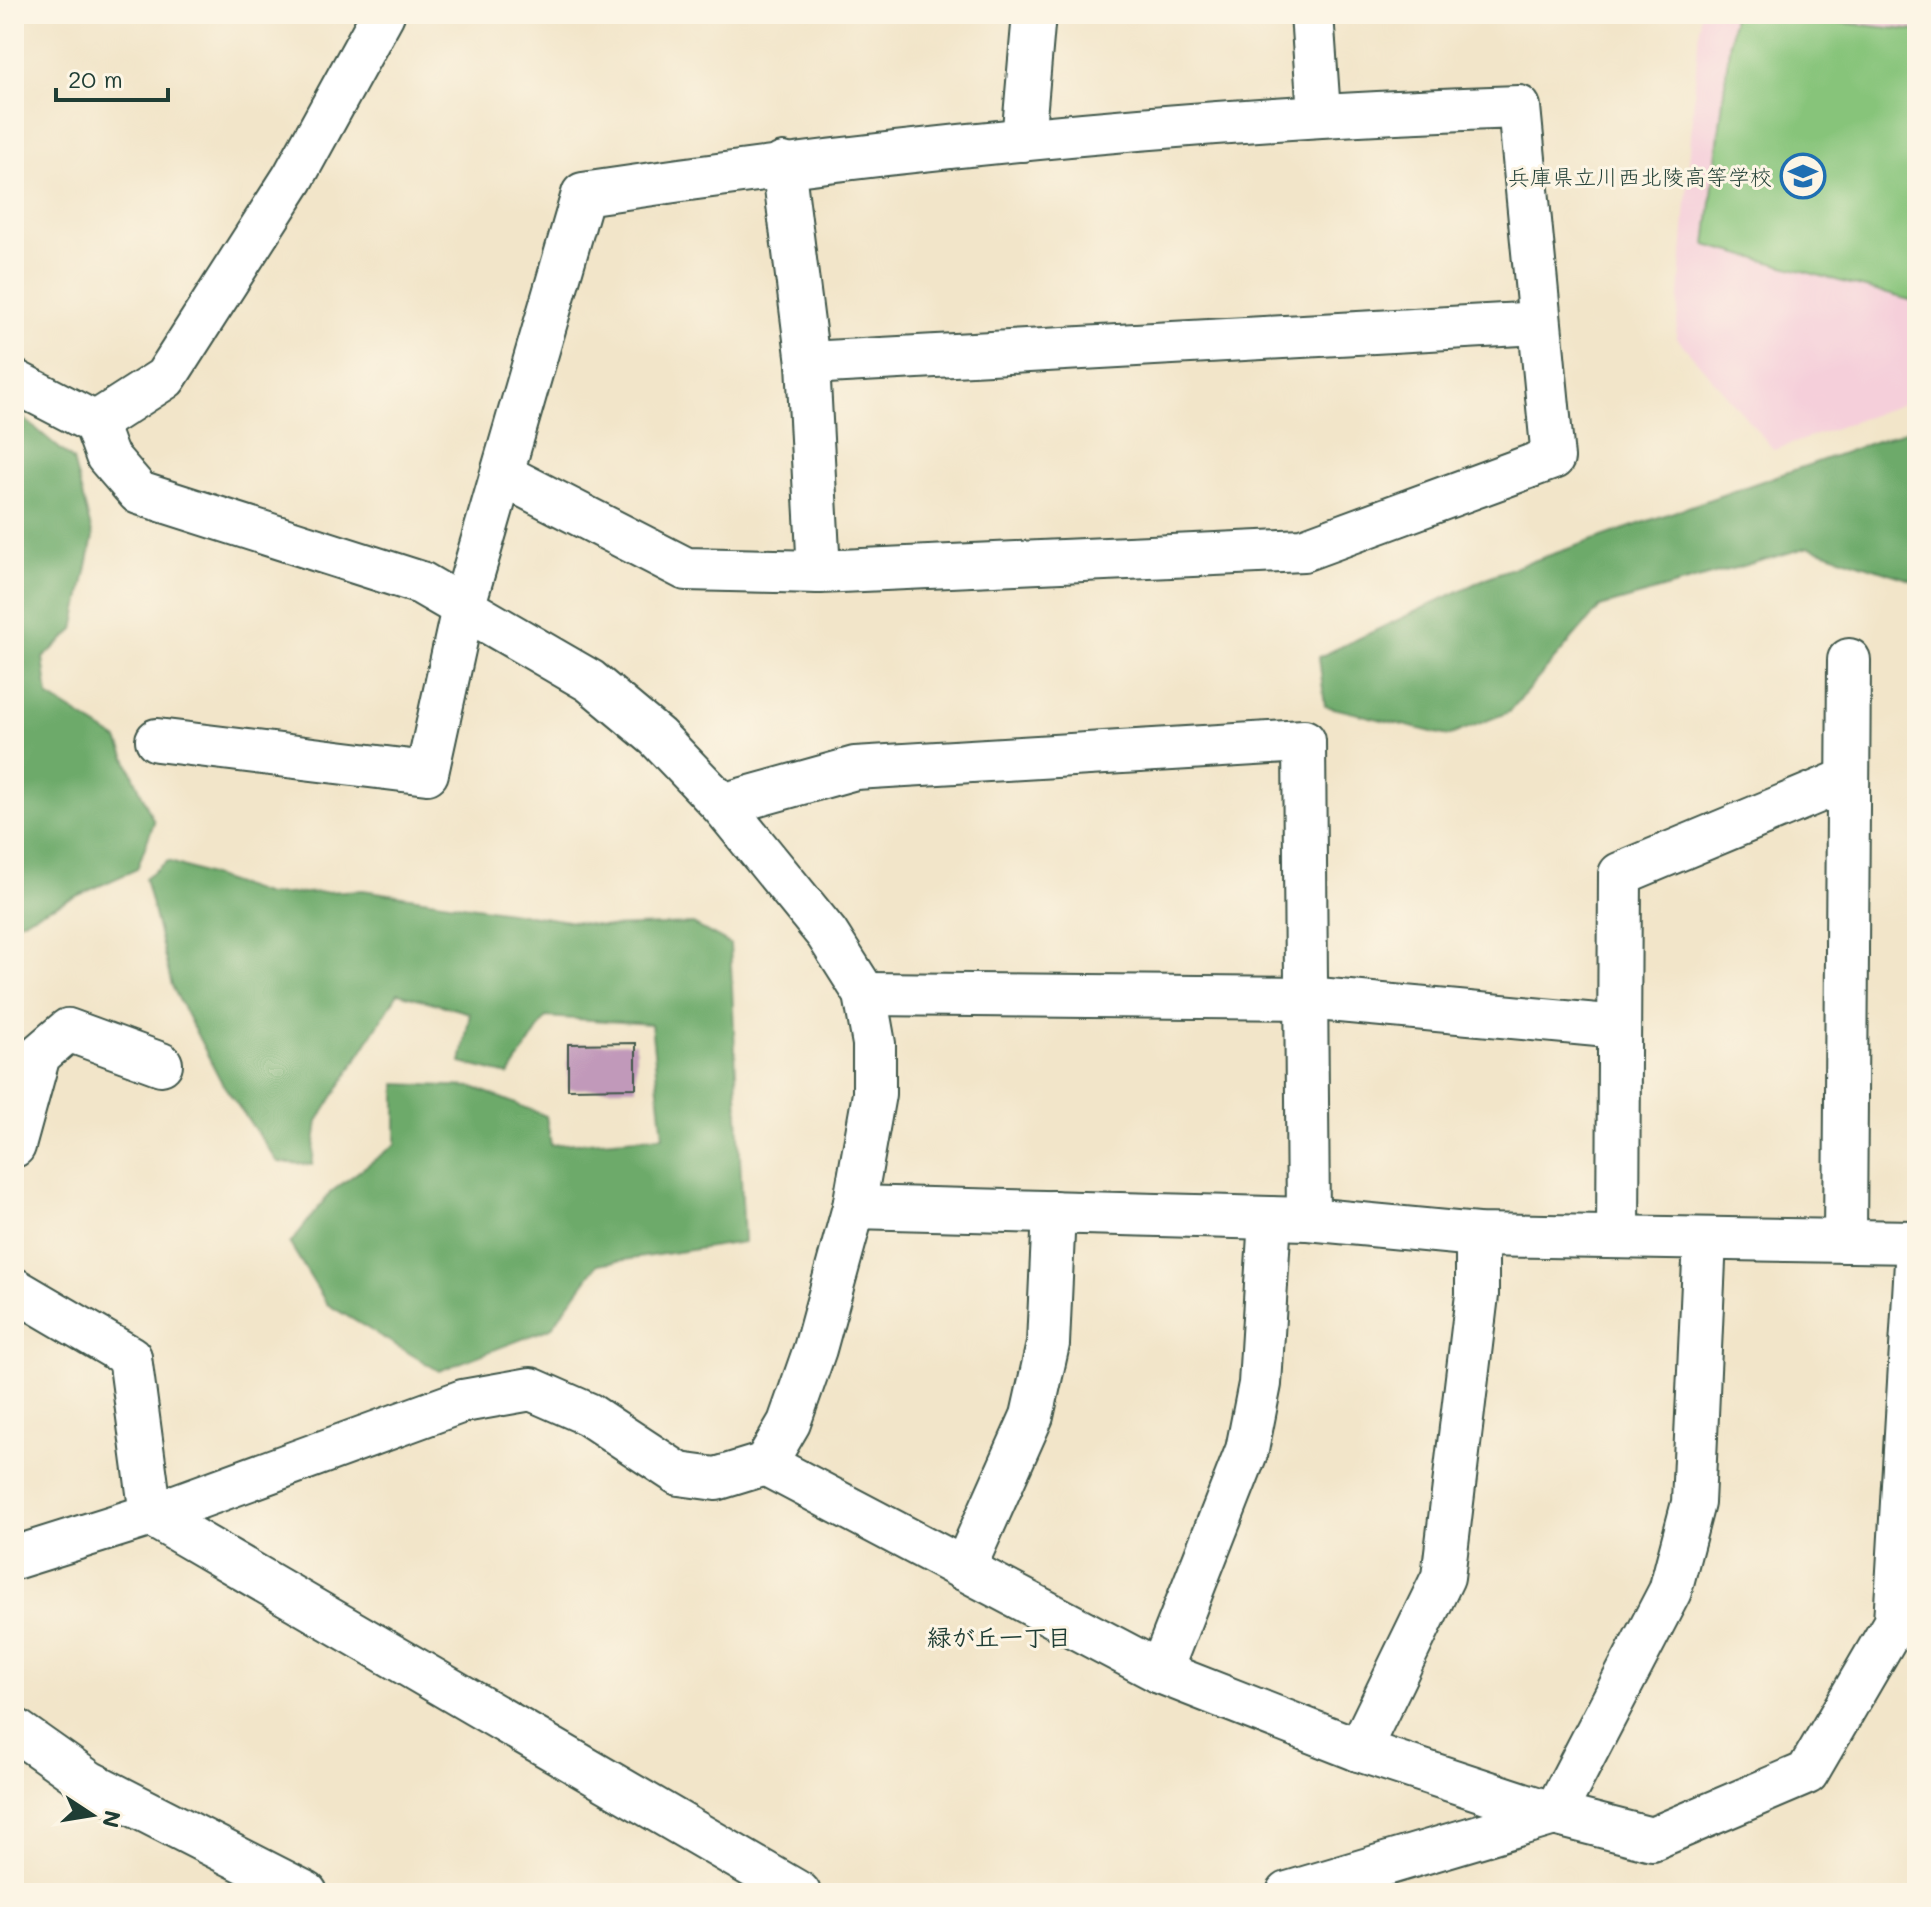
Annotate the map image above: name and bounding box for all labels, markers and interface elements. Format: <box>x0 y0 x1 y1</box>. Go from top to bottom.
scale bar <box>56 52 168 102</box>
text: 20 m <box>68 63 123 94</box>
school or university icon: 兵庫県立川西北陵高等学校 <box>1779 152 1827 200</box>
place label: 兵庫県立川西北陵高等学校 <box>1508 162 1772 191</box>
district label: 緑が丘一丁目 <box>927 1621 1071 1652</box>
north arrow <box>52 1775 132 1855</box>
text: N <box>96 1808 128 1830</box>

